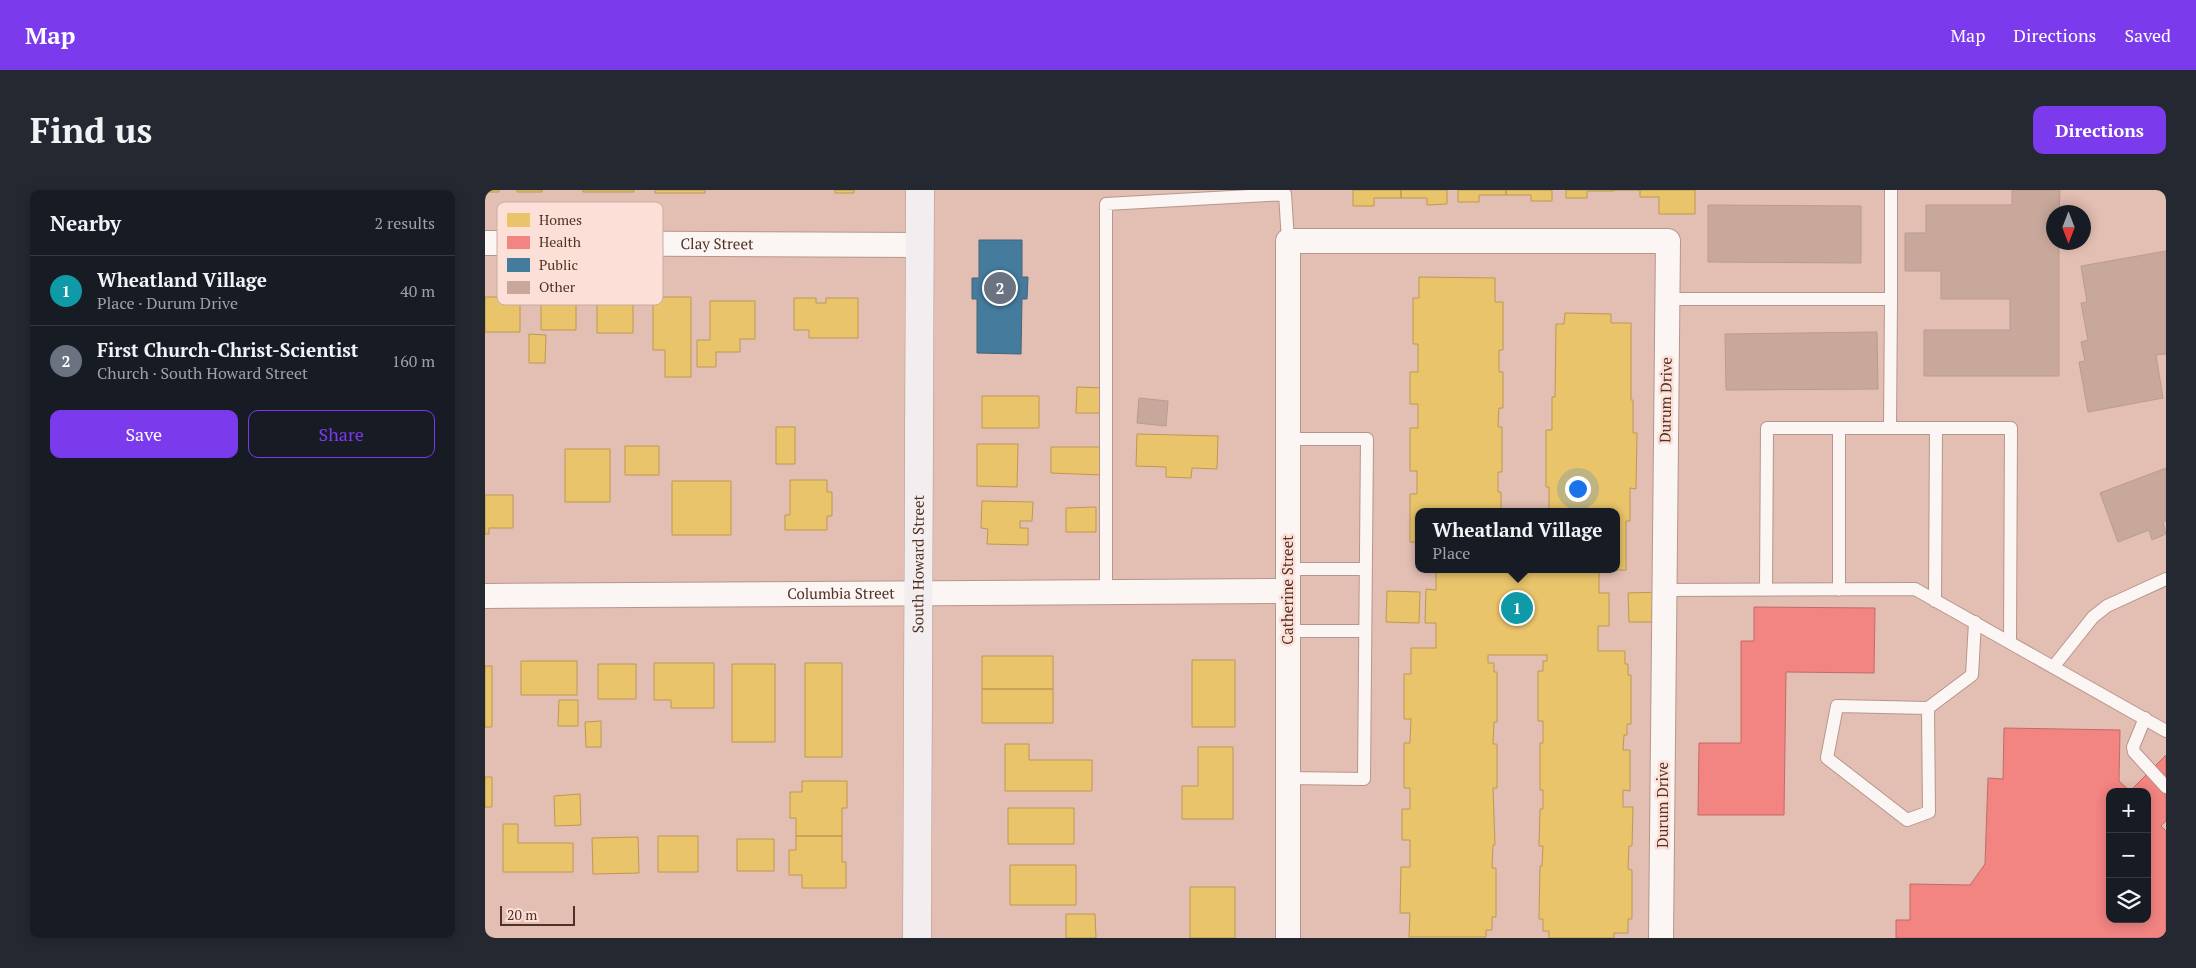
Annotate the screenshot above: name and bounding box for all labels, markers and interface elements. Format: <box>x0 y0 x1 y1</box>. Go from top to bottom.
text: Map <box>25 19 75 51</box>
text: Map <box>1950 23 1985 47</box>
text: Directions <box>2013 23 2096 47</box>
text: Saved <box>2124 23 2171 47</box>
button: Directions <box>2033 106 2166 154</box>
text: Find us <box>30 107 152 153</box>
legend <box>497 202 663 305</box>
north arrow <box>2046 205 2091 250</box>
text: Nearby <box>50 209 121 237</box>
text: Homes <box>539 210 582 229</box>
text: 2 results <box>375 212 435 234</box>
text: Health <box>539 232 581 251</box>
street label: Clay Street <box>680 233 754 253</box>
text: Public <box>539 255 578 274</box>
text: Wheatland Village <box>97 267 267 292</box>
pin: 2 <box>984 269 1016 307</box>
text: Other <box>539 277 576 296</box>
text: 1 <box>61 280 71 302</box>
text: 40 m <box>400 280 435 302</box>
text: Place · Durum Drive <box>97 292 238 314</box>
text: First Church-Christ-Scientist <box>97 337 358 362</box>
text: 2 <box>61 350 71 372</box>
text: 160 m <box>392 350 435 372</box>
street label: Durum Drive <box>1654 357 1676 443</box>
text: Church · South Howard Street <box>97 362 308 384</box>
button: Save <box>50 410 238 458</box>
button: Share <box>248 410 435 458</box>
your location <box>1565 476 1591 502</box>
street label: South Howard Street <box>907 494 928 633</box>
popup <box>1415 508 1620 573</box>
text: Wheatland Village <box>1433 517 1602 542</box>
street label: Catherine Street <box>1277 535 1297 645</box>
text: Place <box>1433 542 1470 564</box>
street label: Columbia Street <box>787 582 895 603</box>
pin: 1 <box>1501 589 1533 627</box>
street label: Durum Drive <box>1652 762 1672 848</box>
map controls <box>2106 788 2151 923</box>
button: + <box>2106 788 2151 833</box>
button: − <box>2106 833 2151 878</box>
button: layers <box>2106 878 2151 923</box>
scale bar <box>500 903 575 926</box>
text: 20 m <box>507 905 537 924</box>

